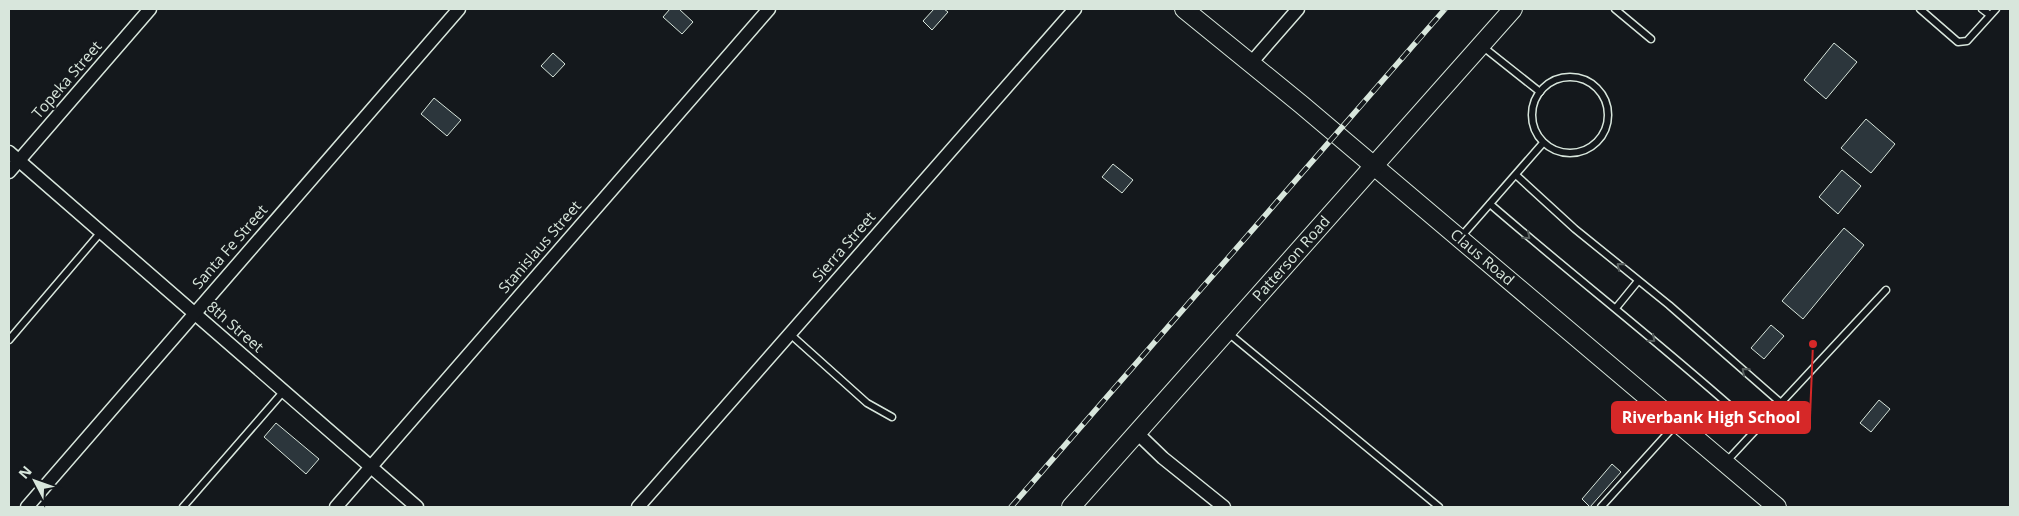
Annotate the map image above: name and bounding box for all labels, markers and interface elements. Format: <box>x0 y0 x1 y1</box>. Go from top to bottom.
street label: Topeka Street <box>27 36 106 122</box>
street label: Stanislaus Street <box>494 196 585 297</box>
street label: Santa Fe Street <box>187 200 271 293</box>
street label: Sierra Street <box>807 207 879 286</box>
street label: Patterson Road <box>1247 211 1334 305</box>
street label: Claus Road <box>1447 224 1519 289</box>
one-way arrow <box>1521 230 1530 239</box>
one-way arrow <box>1617 264 1626 272</box>
street label: 8th Street <box>203 296 268 356</box>
one-way arrow <box>1647 333 1656 342</box>
one-way arrow <box>1741 368 1750 377</box>
callout: Riverbank High School <box>1612 402 1810 433</box>
text: Riverbank High School <box>1622 406 1800 428</box>
north arrow <box>10 456 60 506</box>
text: N <box>14 462 36 483</box>

